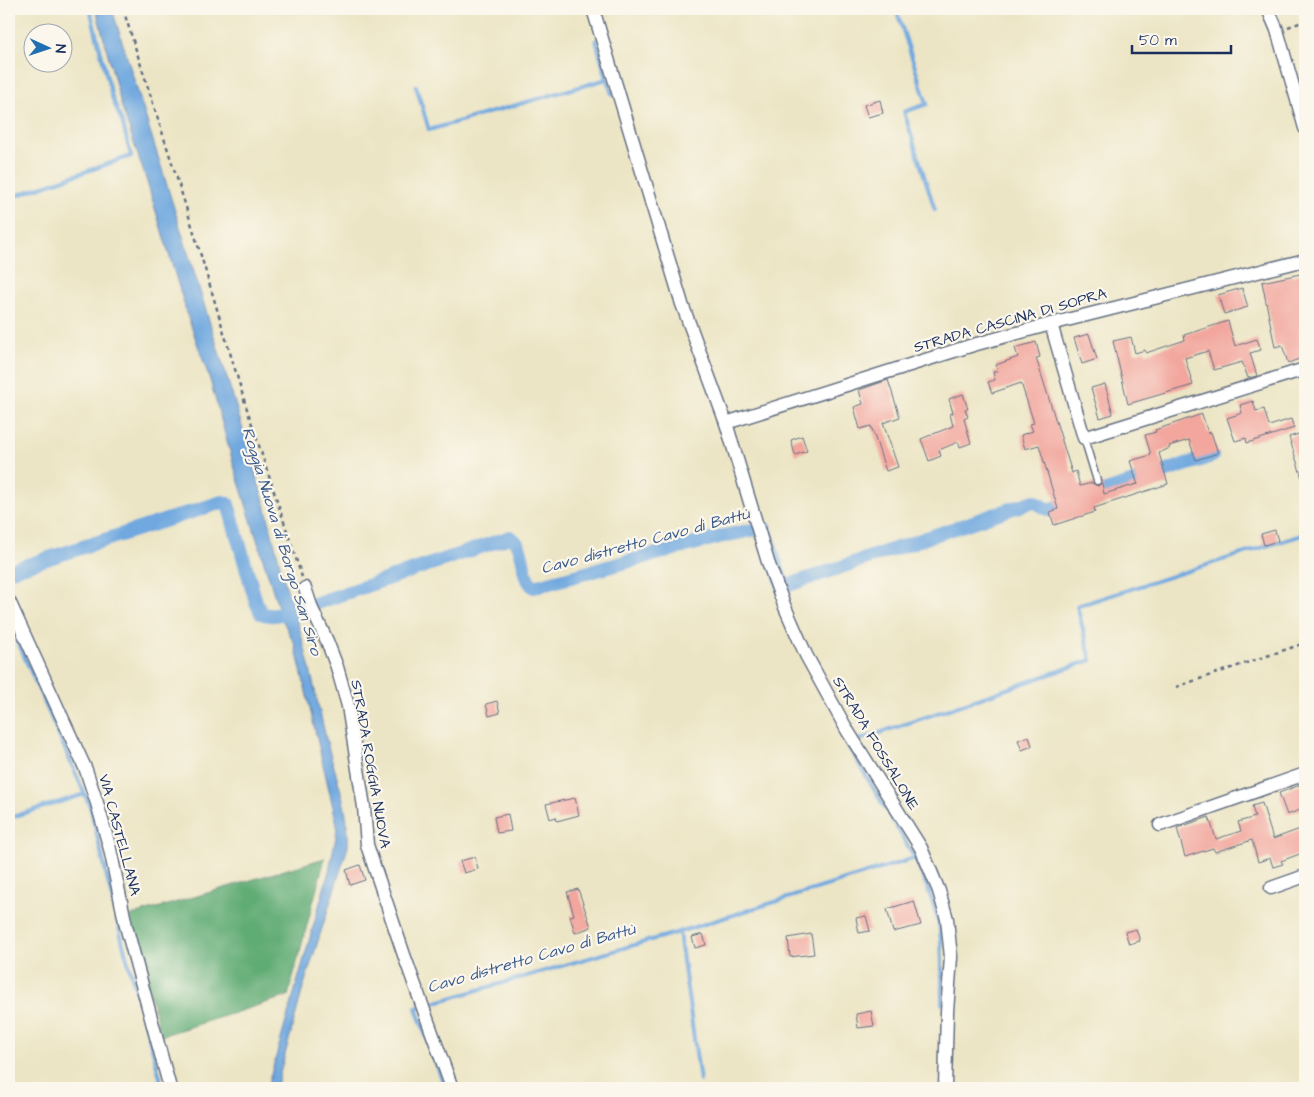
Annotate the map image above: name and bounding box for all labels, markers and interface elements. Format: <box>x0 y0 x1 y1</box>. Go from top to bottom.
north arrow <box>22 22 72 72</box>
scale bar <box>1132 22 1230 54</box>
text: 50 m <box>1139 30 1177 51</box>
text: N <box>50 44 70 54</box>
street label: STRADA CASCINA DI SOPRA <box>911 283 1110 358</box>
water label: Roggia Nuova di Borgo San Siro <box>236 425 328 659</box>
water label: Cavo distretto Cavo di Battù <box>539 502 753 579</box>
street label: STRADA FOSSALONE <box>827 672 924 814</box>
street label: STRADA ROGGIA NUOVA <box>345 678 396 850</box>
street label: VIA CASTELLANA <box>93 772 146 898</box>
water label: Cavo distretto Cavo di Battù <box>425 918 638 998</box>

